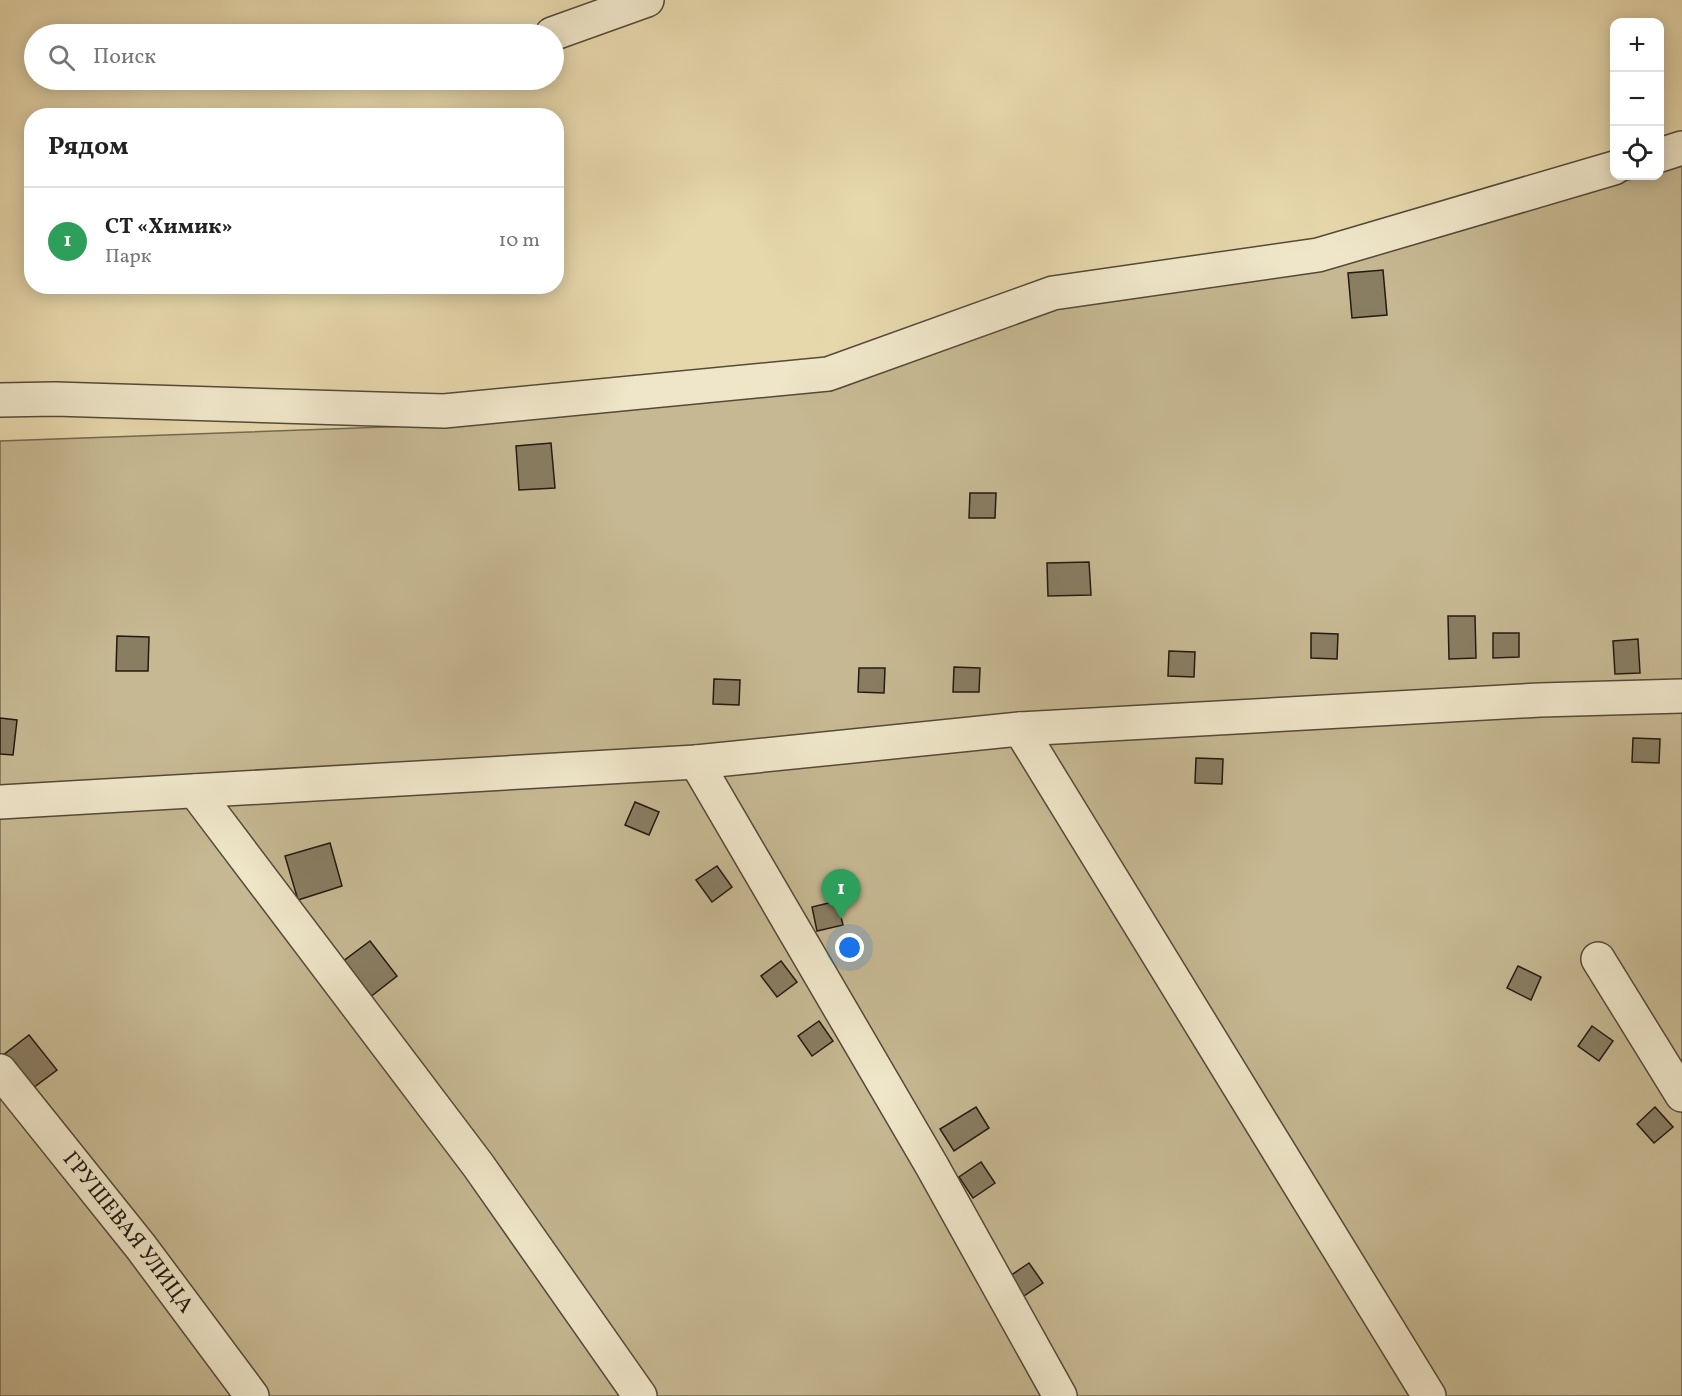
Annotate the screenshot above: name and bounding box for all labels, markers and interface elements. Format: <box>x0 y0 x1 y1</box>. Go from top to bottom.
map controls <box>1610 18 1664 180</box>
button: + <box>1610 18 1664 72</box>
search box <box>24 24 564 90</box>
icon: search <box>45 41 78 74</box>
text: Поиск <box>93 42 156 73</box>
button: − <box>1610 72 1664 126</box>
button: locate <box>1610 126 1664 180</box>
text: Рядом <box>48 129 128 165</box>
text: СТ «Химик» <box>105 212 233 243</box>
text: 1 <box>63 227 72 255</box>
text: 10 m <box>499 227 540 255</box>
text: Парк <box>105 243 151 271</box>
pin: 1 <box>822 870 860 919</box>
your location <box>835 933 864 962</box>
street label: ГРУШЕВАЯ УЛИЦА <box>55 1145 201 1320</box>

